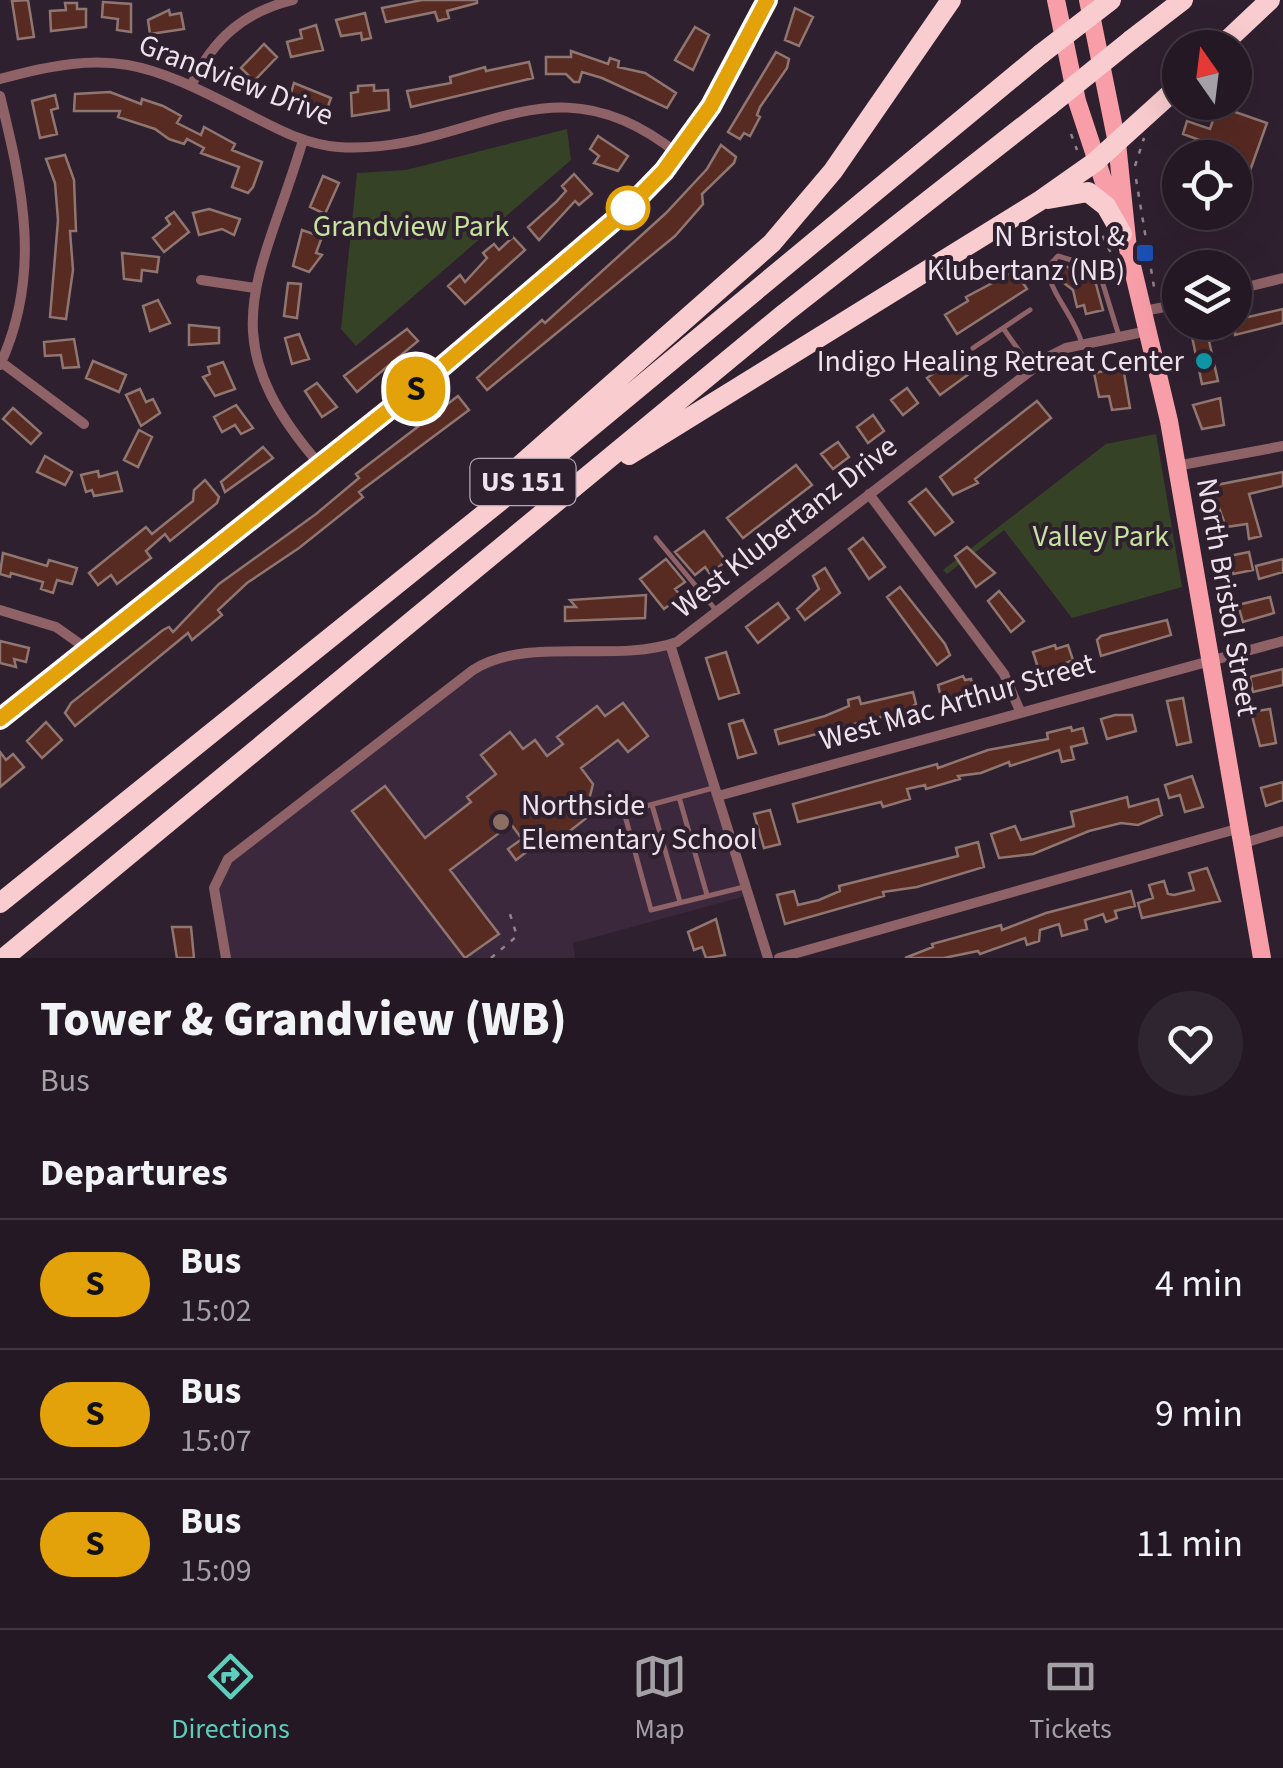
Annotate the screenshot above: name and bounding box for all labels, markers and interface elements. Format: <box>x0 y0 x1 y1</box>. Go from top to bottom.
street label: Grandview Drive <box>132 23 340 137</box>
north arrow <box>1162 30 1252 120</box>
map controls <box>1162 30 1252 340</box>
button: locate <box>1162 140 1252 230</box>
unlabelled marker <box>607 187 649 229</box>
park label: Grandview Park <box>313 205 509 248</box>
place label: N Bristol & Klubertanz (NB) <box>927 215 1125 292</box>
marker: N Bristol & Klubertanz (NB) <box>1134 242 1156 264</box>
button: layers <box>1162 250 1252 340</box>
place label: Indigo Healing Retreat Center <box>817 340 1185 383</box>
marker: Indigo Healing Retreat Center <box>1193 350 1215 372</box>
line badge: S <box>384 356 448 422</box>
text: S <box>406 364 426 414</box>
street label: West Klubertanz Drive <box>664 426 906 628</box>
road number: US 151 <box>470 459 576 505</box>
street label: North Bristol Street <box>1185 475 1269 719</box>
park label: Valley Park <box>1033 515 1169 558</box>
street label: West Mac Arthur Street <box>814 642 1100 762</box>
place label: Northside Elementary School <box>521 784 758 861</box>
marker: Northside Elementary School <box>490 811 512 833</box>
text: Tower & Grandview (WB) <box>40 986 567 1054</box>
button: heart <box>1138 991 1243 1096</box>
text: Bus <box>40 1058 90 1104</box>
text: Departures <box>40 1146 228 1200</box>
text: Bus <box>180 1234 241 1288</box>
text: 4 min <box>1155 1257 1243 1311</box>
text: S <box>85 1259 105 1309</box>
text: 15:02 <box>180 1288 252 1334</box>
text: Bus <box>180 1364 241 1418</box>
text: 9 min <box>1155 1387 1243 1441</box>
text: S <box>85 1389 105 1439</box>
text: 15:07 <box>180 1418 252 1464</box>
text: Bus <box>180 1494 241 1548</box>
text: 11 min <box>1136 1517 1243 1571</box>
text: S <box>85 1519 105 1569</box>
text: 15:09 <box>180 1548 252 1594</box>
tab: Directions <box>171 1649 290 1749</box>
tab: Map <box>632 1649 687 1749</box>
tab: Tickets <box>1029 1649 1112 1749</box>

